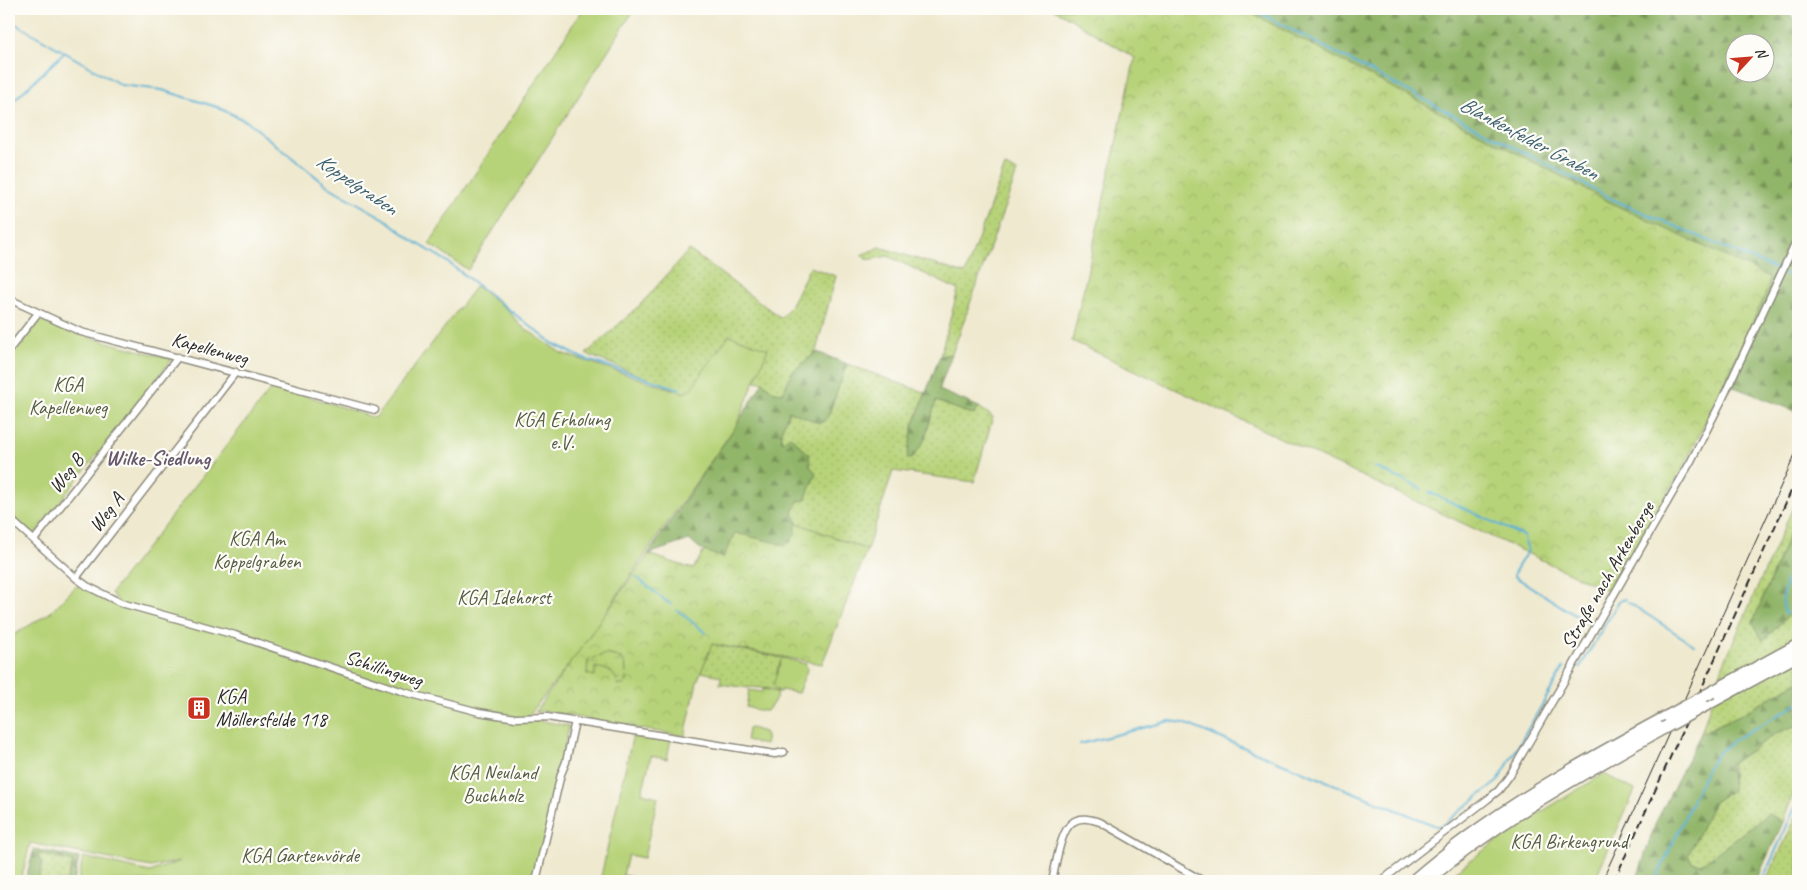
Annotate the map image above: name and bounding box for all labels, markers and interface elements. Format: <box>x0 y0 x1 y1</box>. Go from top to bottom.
north arrow <box>1724 32 1774 82</box>
text: N <box>1752 45 1772 62</box>
water label: Blankenfelder Graben <box>1455 91 1604 186</box>
water label: Koppelgraben <box>312 147 404 221</box>
street label: Kapellenweg <box>169 326 253 371</box>
park label: KGA Kapellenweg <box>29 372 109 420</box>
park label: KGA Erholung e.V. <box>514 407 612 455</box>
district label: Wilke-Siedlung <box>106 445 212 471</box>
street label: Weg B <box>43 447 91 498</box>
street label: Weg A <box>83 487 130 537</box>
street label: Straße nach Arkenberge <box>1555 496 1660 653</box>
park label: KGA Am Koppelgraben <box>213 526 302 574</box>
park label: KGA Idehorst <box>457 585 553 610</box>
street label: Schillingweg <box>342 644 427 693</box>
place label: KGA Möllersfelde 118 <box>216 684 329 732</box>
building icon: KGA Möllersfelde 118 <box>186 695 212 721</box>
park label: KGA Neuland Buchholz <box>449 760 540 808</box>
park label: KGA Birkengrund <box>1510 829 1631 854</box>
park label: KGA Gartenvörde <box>241 843 361 868</box>

